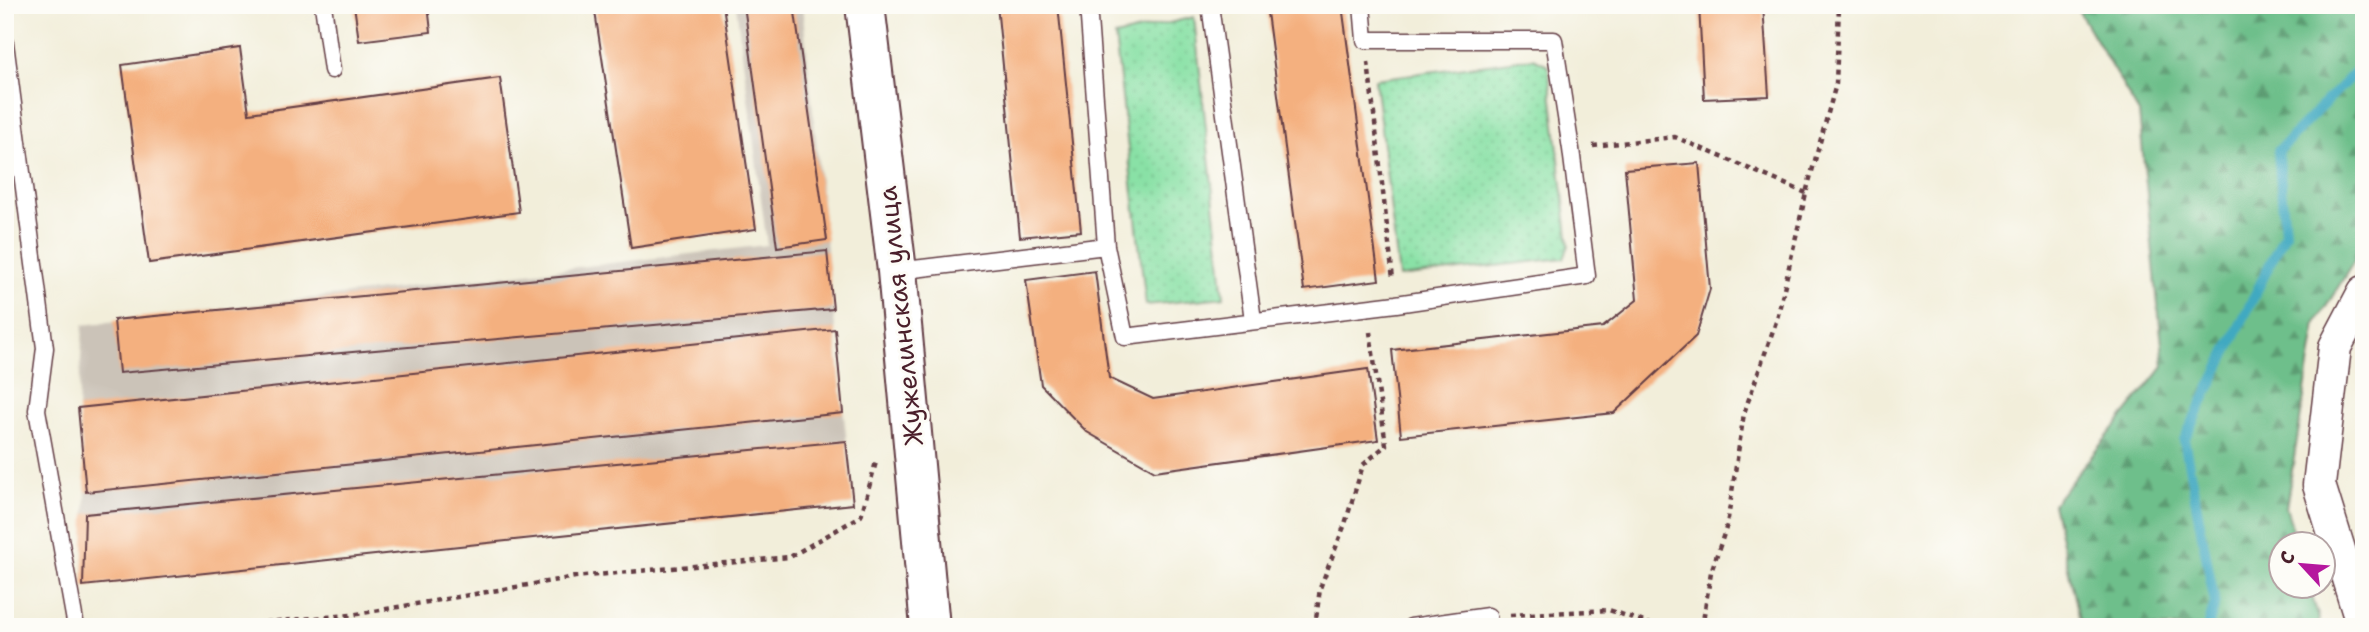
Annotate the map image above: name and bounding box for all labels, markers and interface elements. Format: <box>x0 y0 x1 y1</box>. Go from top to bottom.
street label: Жужелинская улица <box>869 184 931 448</box>
north arrow <box>2268 530 2338 600</box>
text: С <box>2273 547 2301 568</box>

